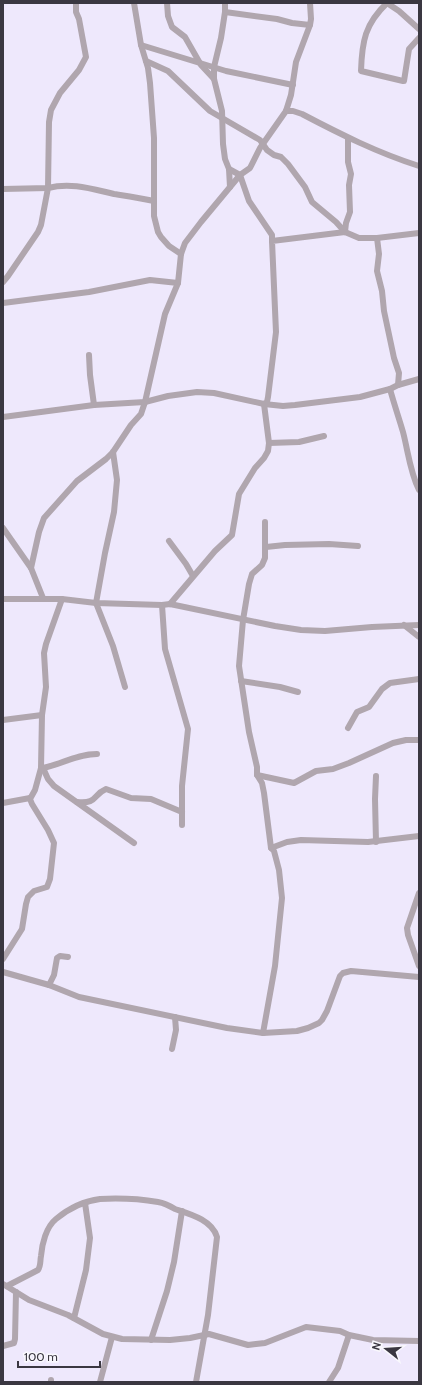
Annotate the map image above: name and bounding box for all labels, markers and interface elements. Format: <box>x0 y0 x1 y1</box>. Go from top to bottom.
north arrow <box>366 1329 406 1369</box>
text: N <box>369 1340 384 1352</box>
scale bar <box>18 1343 100 1369</box>
text: 100 m <box>24 1349 58 1364</box>

